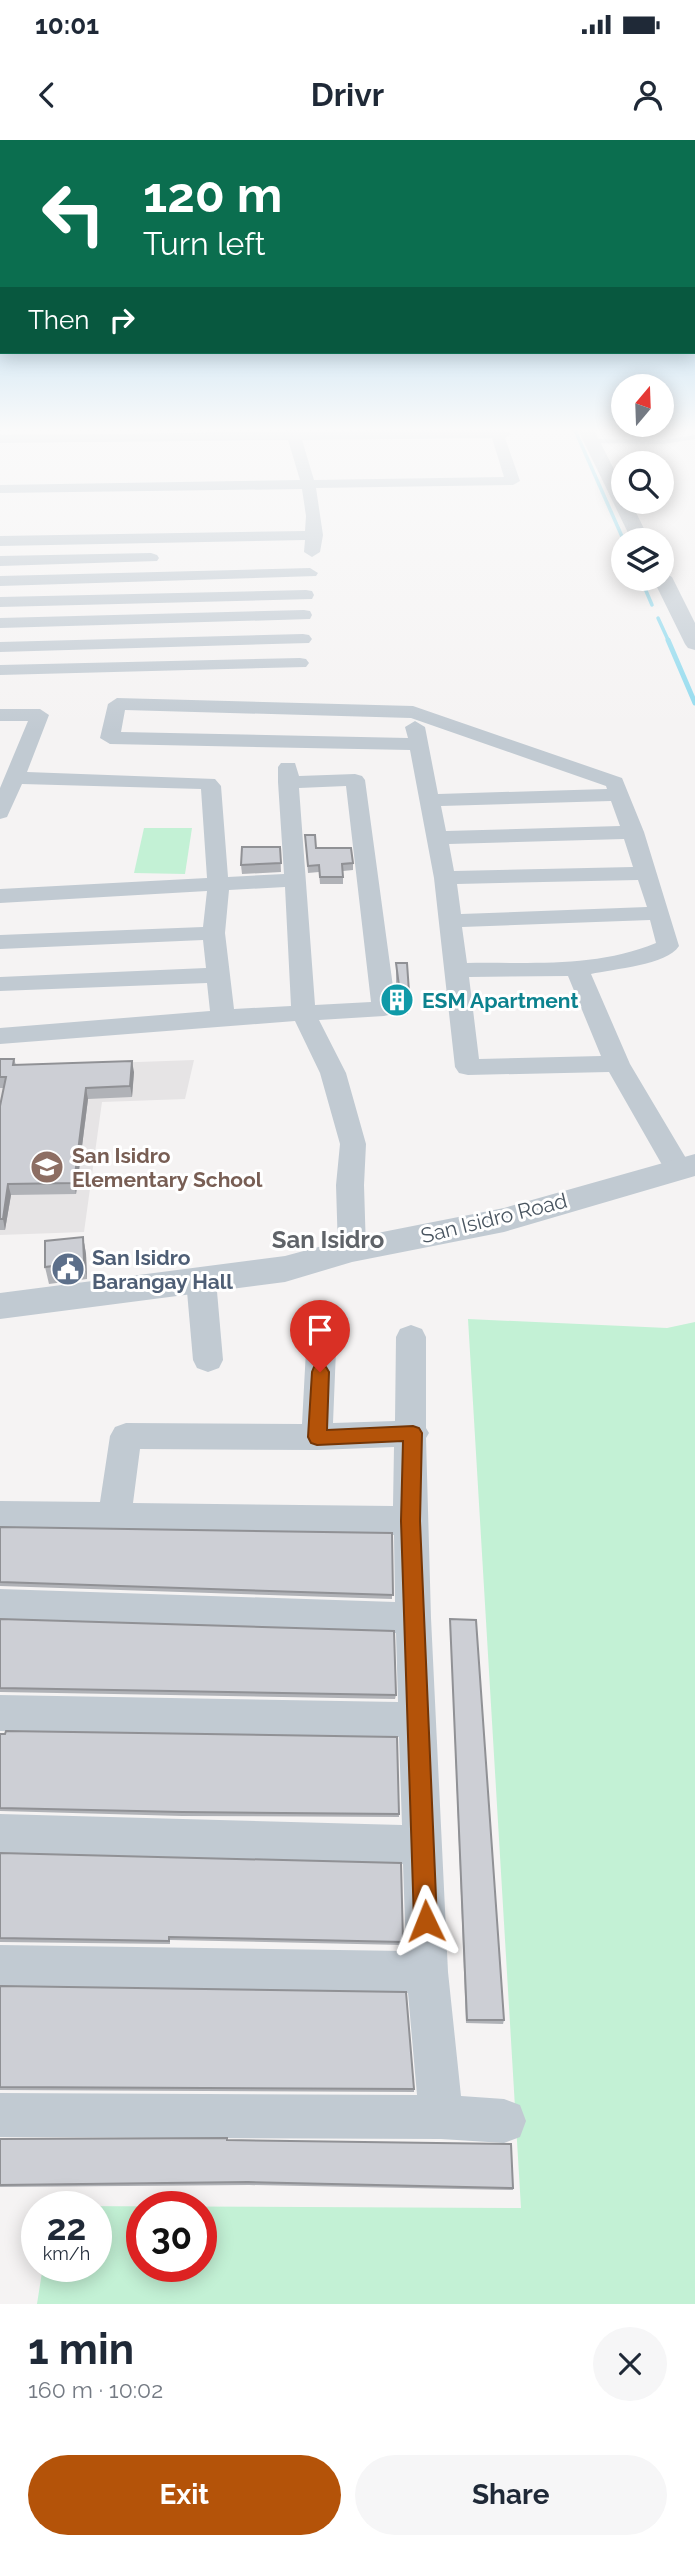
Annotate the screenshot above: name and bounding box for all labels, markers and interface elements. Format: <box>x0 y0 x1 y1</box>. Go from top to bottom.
text: 10:01 <box>35 10 99 40</box>
icon: back <box>28 76 66 114</box>
text: Drivr <box>311 76 384 113</box>
icon: person <box>629 76 667 114</box>
text: 120 m <box>143 166 282 223</box>
icon: left <box>28 168 119 259</box>
text: Turn left <box>143 225 265 262</box>
icon: right <box>103 301 141 339</box>
text: Then <box>28 305 89 335</box>
north arrow <box>611 374 674 438</box>
map controls <box>611 374 674 591</box>
button: search <box>611 451 674 514</box>
button: layers <box>611 528 674 591</box>
building icon: ESM Apartment <box>378 981 416 1019</box>
place label: ESM Apartment <box>422 988 579 1013</box>
place label: San Isidro Elementary School <box>72 1143 263 1192</box>
school or university icon: San Isidro Elementary School <box>28 1148 66 1186</box>
street label: San Isidro Road <box>418 1188 570 1248</box>
district label: San Isidro <box>272 1225 384 1254</box>
place label: San Isidro Barangay Hall <box>92 1245 233 1294</box>
public building icon: San Isidro Barangay Hall <box>49 1250 87 1288</box>
pin <box>290 1300 350 1372</box>
icon: arrive <box>301 1311 339 1349</box>
position arrow <box>389 1884 463 1958</box>
speed limit sign: 30 <box>126 2191 217 2282</box>
text: 22 <box>47 2207 86 2248</box>
text: km/h <box>43 2243 90 2264</box>
text: 1 min <box>28 2325 134 2374</box>
button: close <box>593 2327 667 2401</box>
text: 160 m · 10:02 <box>28 2376 163 2403</box>
button: Exit <box>28 2455 341 2535</box>
button: Share <box>355 2455 667 2535</box>

